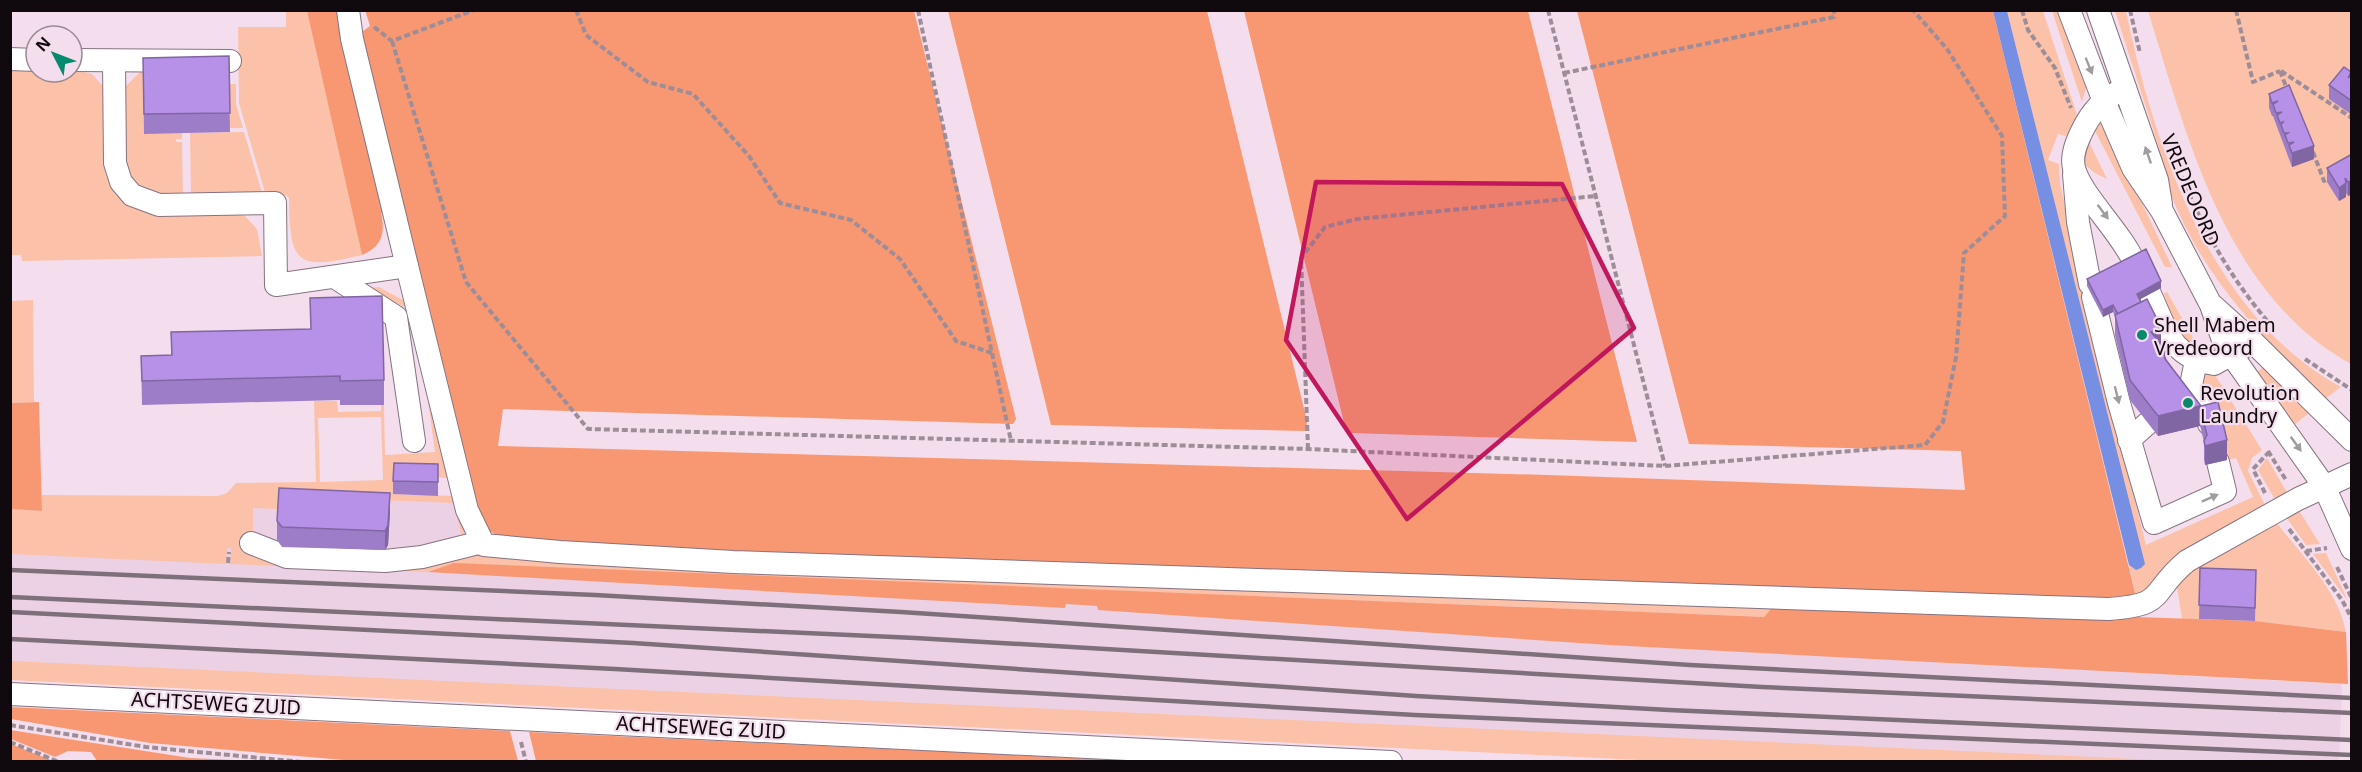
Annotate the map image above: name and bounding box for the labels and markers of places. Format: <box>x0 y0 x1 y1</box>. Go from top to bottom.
place label: Shell Mabem Vredeoord <box>2154 311 2276 361</box>
marker: Shell Mabem Vredeoord <box>2135 328 2149 342</box>
place label: Revolution Laundry <box>2200 379 2300 429</box>
marker: Revolution Laundry <box>2181 396 2195 410</box>

